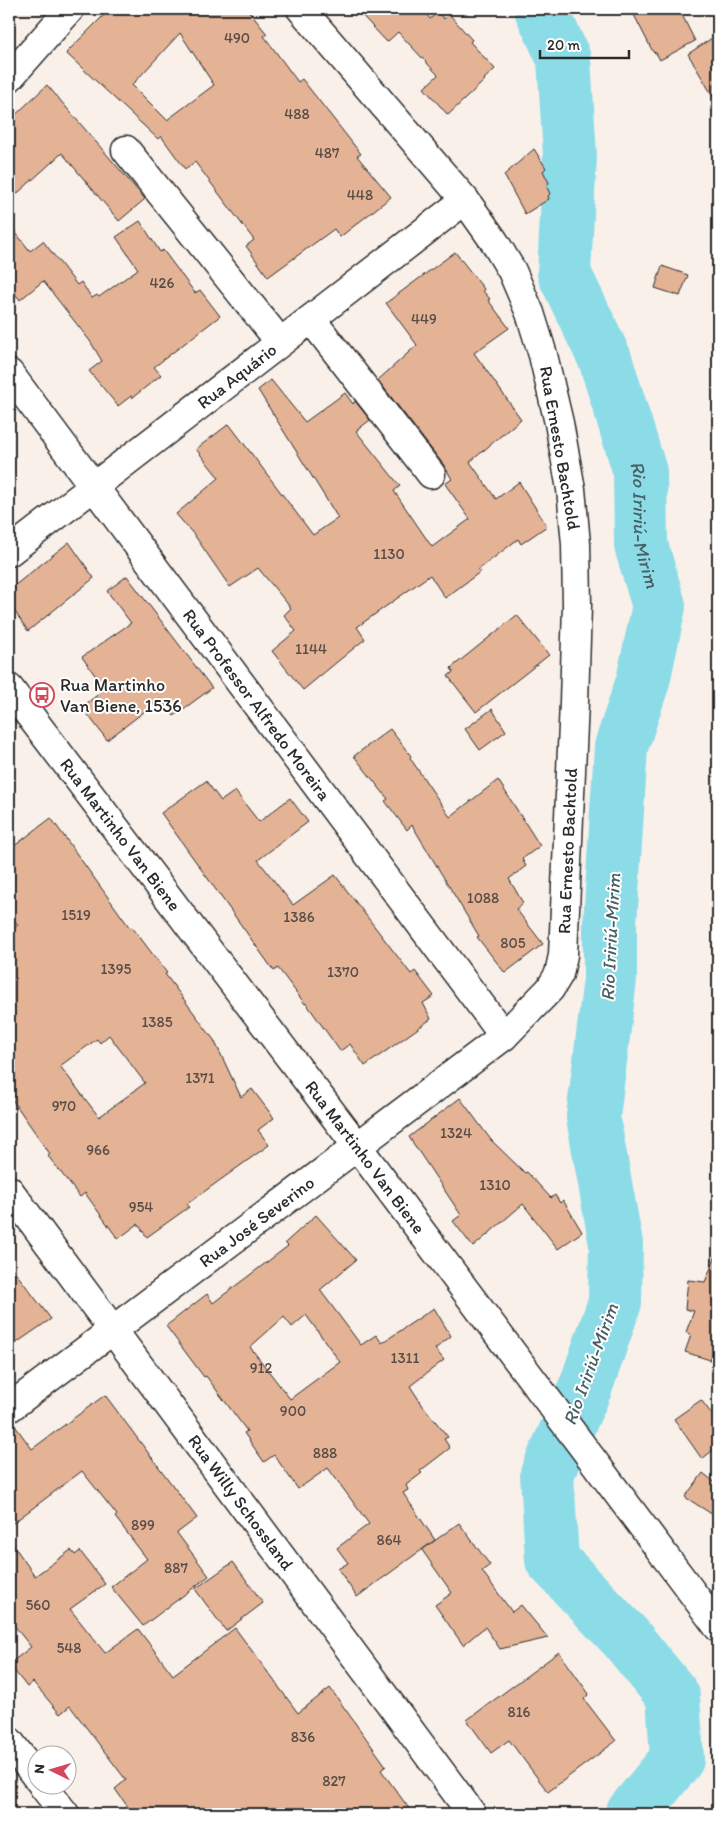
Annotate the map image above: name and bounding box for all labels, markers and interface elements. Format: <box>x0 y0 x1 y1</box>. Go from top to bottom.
scale bar <box>540 28 628 60</box>
house number: 490 <box>224 29 250 47</box>
text: 20 m <box>547 36 581 54</box>
house number: 488 <box>284 105 310 123</box>
house number: 487 <box>315 144 340 162</box>
house number: 448 <box>347 186 373 204</box>
house number: 426 <box>150 274 174 292</box>
house number: 449 <box>411 310 437 328</box>
street label: Rua Aquário <box>193 338 281 414</box>
street label: Rua Ernesto Bachtold <box>535 364 585 532</box>
water label: Rio Iririú-Mirim <box>625 458 664 591</box>
house number: 1130 <box>373 545 405 563</box>
street label: Rua Professor Alfredo Moreira <box>178 605 336 805</box>
house number: 1144 <box>295 640 327 658</box>
place label: Rua Martinho Van Biene, 1536 <box>60 674 182 717</box>
bus stop icon: Rua Martinho Van Biene, 1536 <box>29 682 55 708</box>
street label: Rua Martinho Van Biene <box>55 754 185 915</box>
street label: Rua Ernesto Bachtold <box>553 767 582 935</box>
water label: Rio Iririú-Mirim <box>596 872 625 1002</box>
house number: 1088 <box>467 889 499 907</box>
house number: 1519 <box>61 906 91 924</box>
house number: 1386 <box>283 908 315 926</box>
house number: 805 <box>500 934 526 952</box>
house number: 1395 <box>101 960 132 978</box>
house number: 1370 <box>327 963 359 981</box>
house number: 1385 <box>141 1013 173 1031</box>
house number: 1371 <box>185 1069 215 1087</box>
street label: Rua Martinho Van Biene <box>300 1076 430 1238</box>
house number: 970 <box>52 1097 76 1115</box>
house number: 1324 <box>440 1124 472 1142</box>
house number: 966 <box>86 1141 110 1159</box>
street label: Rua José Severino <box>195 1171 319 1272</box>
house number: 1310 <box>479 1176 511 1194</box>
house number: 954 <box>129 1198 153 1216</box>
water label: Rio Iririú-Mirim <box>558 1300 623 1428</box>
house number: 1311 <box>390 1349 420 1367</box>
house number: 912 <box>250 1359 272 1377</box>
house number: 900 <box>280 1402 306 1420</box>
street label: Rua Willy Schossland <box>183 1430 298 1575</box>
house number: 888 <box>313 1444 337 1462</box>
house number: 899 <box>131 1516 155 1534</box>
house number: 864 <box>376 1531 402 1549</box>
house number: 887 <box>164 1559 188 1577</box>
house number: 560 <box>25 1596 51 1614</box>
house number: 548 <box>56 1639 82 1657</box>
house number: 816 <box>507 1703 531 1721</box>
house number: 836 <box>291 1728 315 1746</box>
north arrow <box>28 1746 78 1796</box>
text: N <box>31 1763 48 1774</box>
house number: 827 <box>322 1772 346 1790</box>

